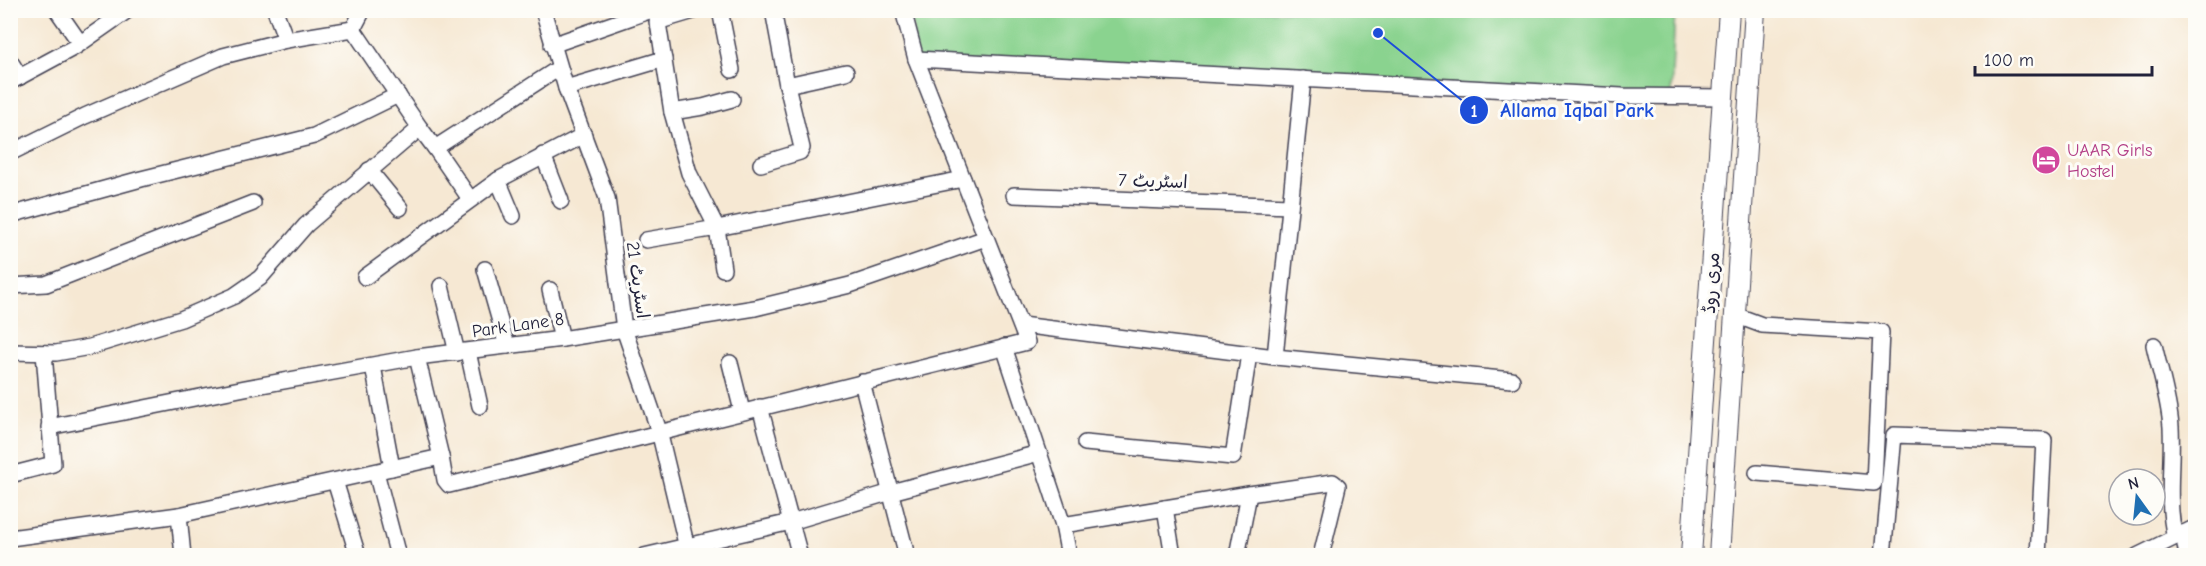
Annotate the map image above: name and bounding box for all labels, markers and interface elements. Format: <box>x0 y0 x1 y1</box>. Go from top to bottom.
scale bar <box>1975 39 2152 77</box>
text: 100 m <box>1984 50 2034 71</box>
callout: Allama Iqbal Park <box>1459 91 1666 129</box>
text: Allama Iqbal Park <box>1500 99 1654 122</box>
text: 1 <box>1470 101 1478 122</box>
place label: UAAR Girls Hostel <box>2067 140 2152 182</box>
hotel icon: UAAR Girls Hostel <box>2030 144 2062 176</box>
street label: اسٹریٹ 7 <box>1118 170 1188 193</box>
street label: اسٹریٹ 21 <box>622 240 653 320</box>
street label: مری روڈ <box>1699 252 1724 314</box>
street label: Park Lane 8 <box>471 309 565 342</box>
north arrow <box>2107 467 2167 527</box>
text: N <box>2126 473 2141 494</box>

